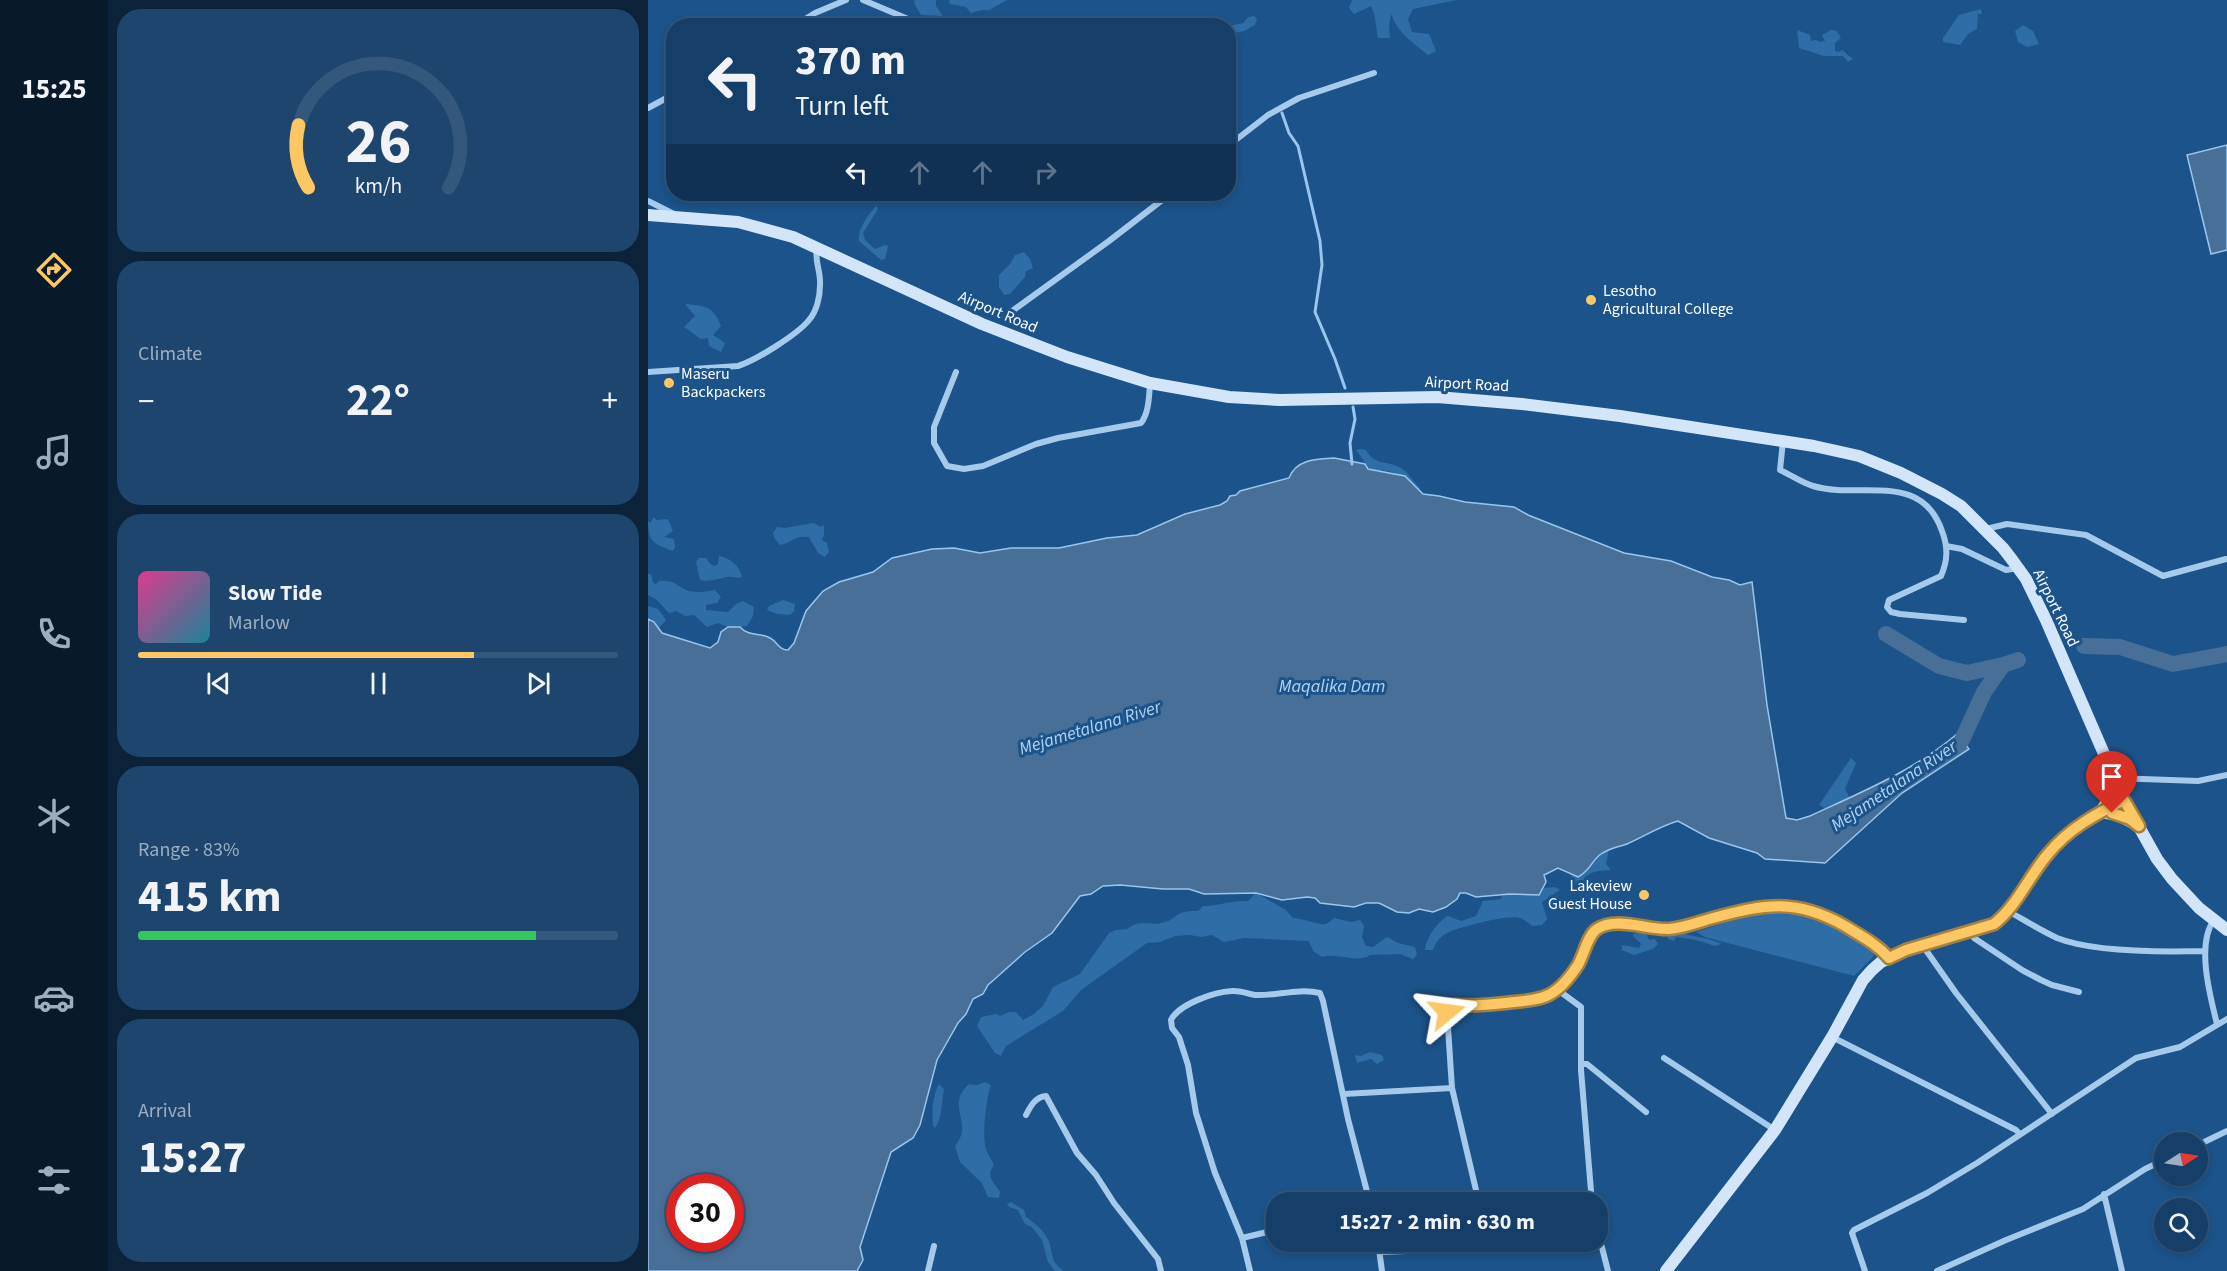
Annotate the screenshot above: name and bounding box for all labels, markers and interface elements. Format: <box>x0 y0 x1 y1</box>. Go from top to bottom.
text: 370 m <box>795 31 906 91</box>
icon: left <box>696 42 774 120</box>
text: 15:25 <box>21 70 87 109</box>
text: Turn left <box>795 87 889 126</box>
text: 26 <box>345 98 411 187</box>
icon: left <box>840 156 873 189</box>
icon: ahead <box>903 156 936 189</box>
icon: ahead <box>966 156 999 189</box>
icon: right <box>1029 156 1062 189</box>
text: km/h <box>354 171 402 202</box>
icon: directions <box>33 249 75 291</box>
place label: Lesotho Agricultural College <box>1603 280 1734 320</box>
street label: Airport Road <box>955 285 1041 339</box>
marker: Lesotho Agricultural College <box>1584 293 1598 307</box>
text: Climate <box>138 340 202 368</box>
place label: Maseru Backpackers <box>681 363 766 403</box>
text: 22° <box>346 369 410 433</box>
street label: Airport Road <box>1424 371 1510 397</box>
marker: Maseru Backpackers <box>662 376 676 390</box>
text: − <box>138 378 154 425</box>
text: + <box>602 378 618 425</box>
icon: music <box>33 431 75 473</box>
street label: Airport Road <box>2028 565 2084 651</box>
text: Slow Tide <box>228 577 322 609</box>
text: Marlow <box>228 609 290 637</box>
icon: phone <box>33 613 75 655</box>
icon: previous <box>202 667 235 700</box>
icon: pause <box>362 667 395 700</box>
icon: next <box>522 667 555 700</box>
water label: Maqalika Dam <box>1279 674 1385 699</box>
water label: Mejametalana River <box>1016 694 1165 761</box>
water label: Mejametalana River <box>1826 734 1963 837</box>
pin <box>2086 751 2137 813</box>
icon: arrive <box>2095 760 2128 793</box>
icon: climate <box>33 795 75 837</box>
text: Range · 83% <box>138 836 239 864</box>
text: 415 km <box>138 865 282 929</box>
place label: Lakeview Guest House <box>1548 875 1632 915</box>
marker: Lakeview Guest House <box>1637 888 1651 902</box>
icon: car <box>33 977 75 1019</box>
position arrow <box>1415 980 1479 1044</box>
text: Arrival <box>138 1097 192 1125</box>
text: 15:27 <box>138 1126 247 1190</box>
north arrow <box>2154 1132 2208 1186</box>
map controls <box>2154 1132 2208 1252</box>
icon: filters <box>33 1159 75 1201</box>
speed limit sign: 30 <box>666 1174 744 1252</box>
button: search <box>2154 1198 2208 1252</box>
text: 15:27 · 2 min · 630 m <box>1339 1206 1535 1238</box>

